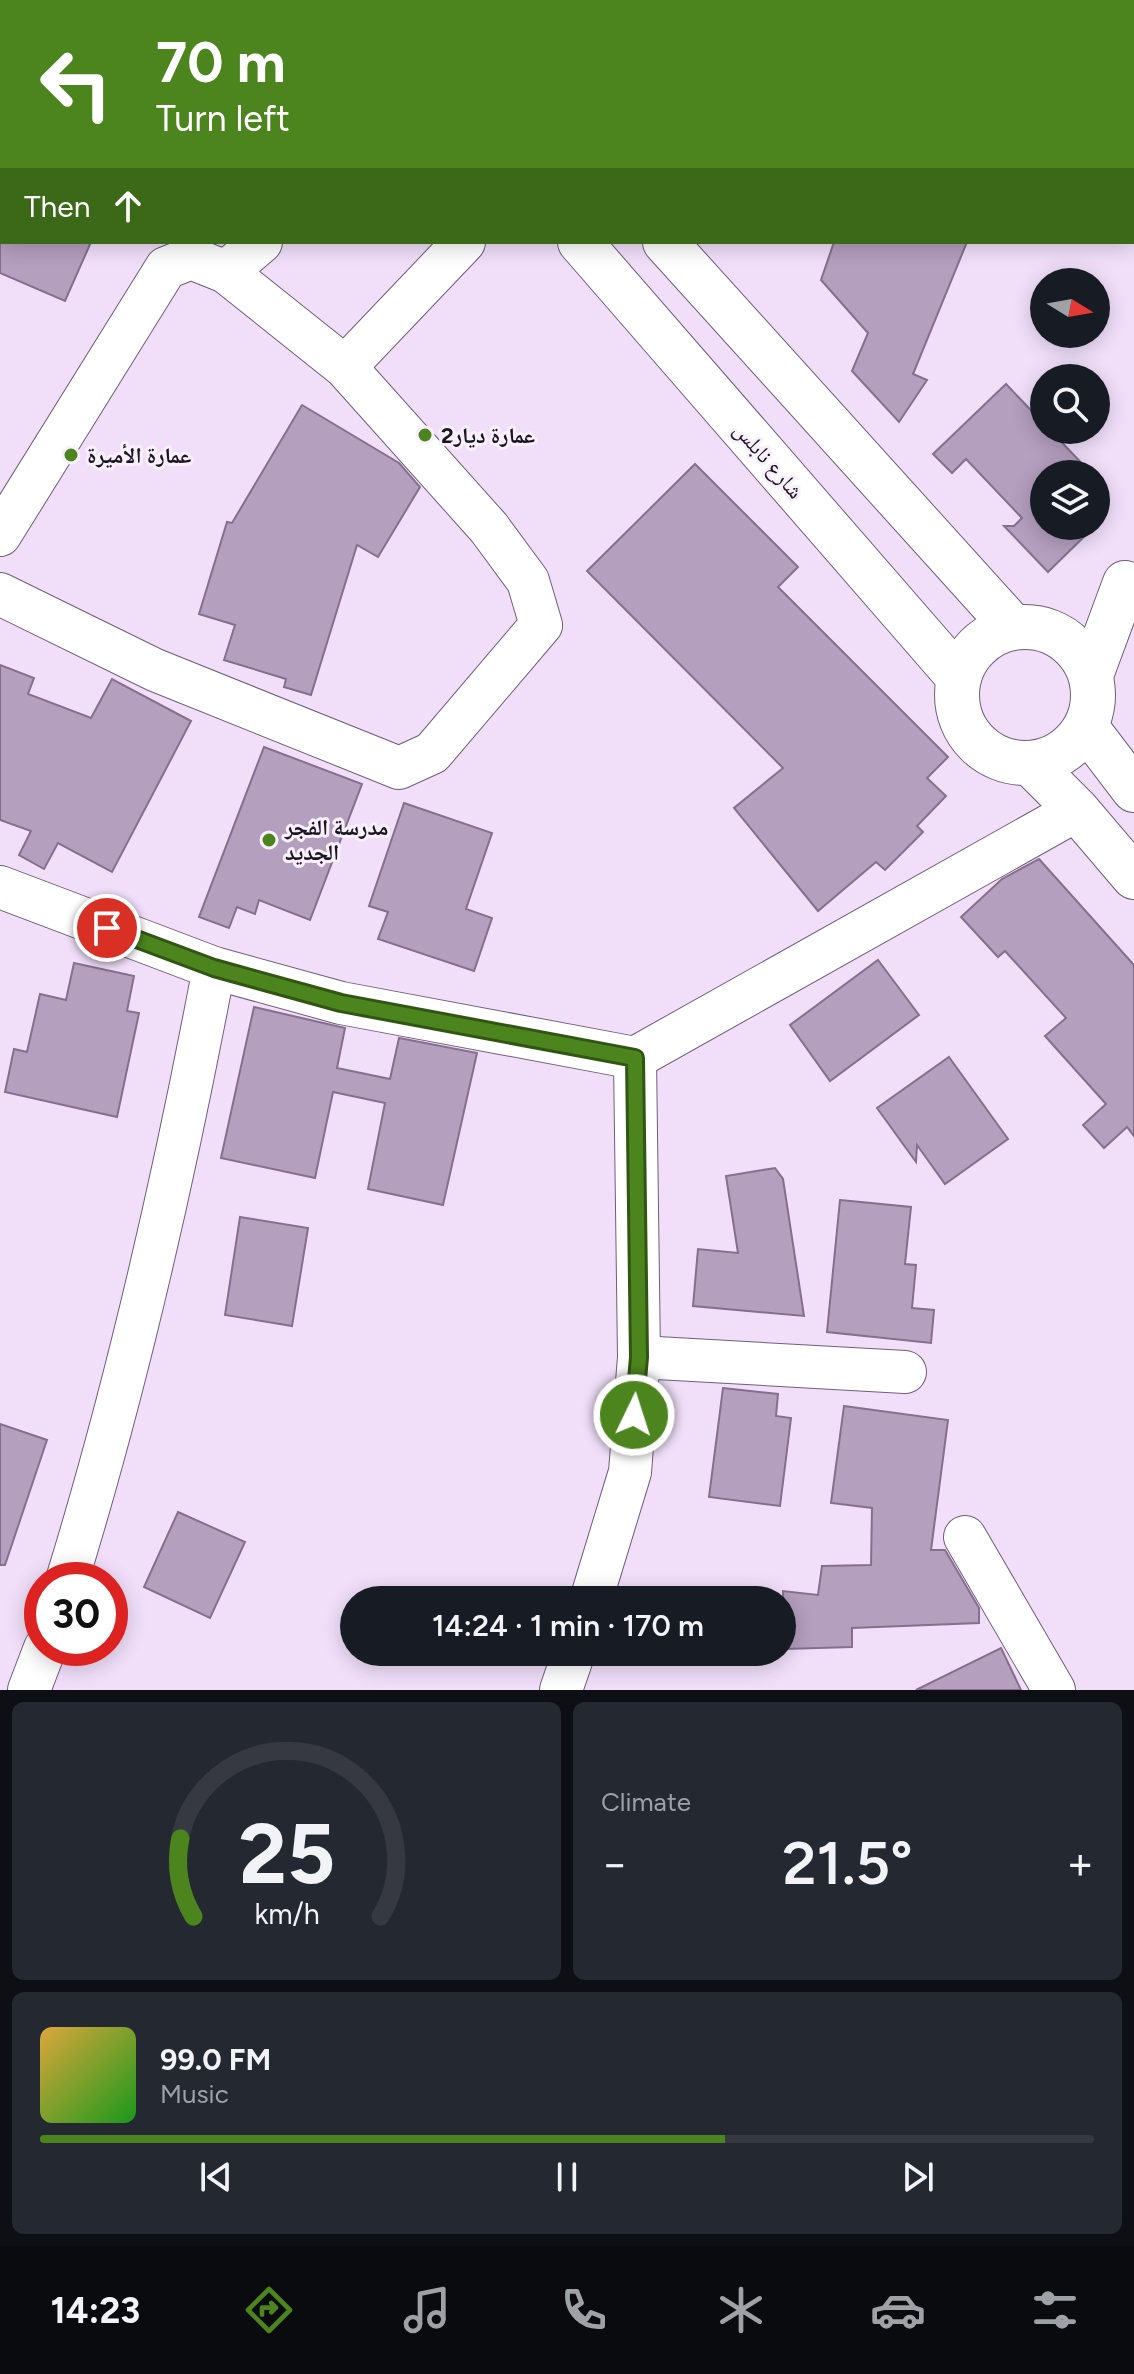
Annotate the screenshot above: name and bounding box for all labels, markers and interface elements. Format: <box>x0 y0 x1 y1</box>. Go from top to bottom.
text: 70 m <box>156 29 286 96</box>
icon: left <box>24 32 128 136</box>
text: Turn left <box>156 97 290 140</box>
icon: ahead <box>106 184 150 228</box>
text: Then <box>24 188 90 225</box>
north arrow <box>1030 268 1110 348</box>
map controls <box>1030 268 1110 540</box>
button: search <box>1030 364 1110 444</box>
street label: شارع نابلس <box>728 416 809 504</box>
place label: عمارة ديار2 <box>441 422 535 449</box>
marker: عمارة ديار2 <box>416 426 434 444</box>
place label: عمارة الأميرة <box>87 442 191 469</box>
marker: عمارة الأميرة <box>62 446 80 464</box>
button: layers <box>1030 460 1110 540</box>
place label: مدرسة الفجر الجديد <box>284 814 389 866</box>
marker: مدرسة الفجر الجديد <box>260 831 278 849</box>
pin <box>73 894 141 962</box>
icon: arrive <box>85 906 129 950</box>
position arrow <box>592 1373 676 1457</box>
speed limit sign: 30 <box>24 1562 128 1666</box>
text: 14:24 · 1 min · 170 m <box>432 1607 704 1644</box>
text: Climate <box>601 1786 691 1818</box>
text: 25 <box>238 1804 335 1904</box>
text: 21.5° <box>782 1827 913 1899</box>
text: − <box>601 1837 628 1890</box>
text: + <box>1067 1837 1094 1890</box>
text: km/h <box>254 1897 319 1931</box>
text: 99.0 FM <box>160 2041 271 2078</box>
text: Music <box>160 2078 229 2110</box>
icon: previous <box>194 2155 238 2199</box>
icon: pause <box>545 2155 589 2199</box>
icon: next <box>896 2155 940 2199</box>
icon: directions <box>241 2282 297 2338</box>
icon: music <box>399 2282 455 2338</box>
icon: phone <box>556 2282 612 2338</box>
icon: climate <box>713 2282 769 2338</box>
icon: car <box>870 2282 926 2338</box>
icon: filters <box>1027 2282 1083 2338</box>
text: 14:23 <box>51 2289 140 2332</box>

